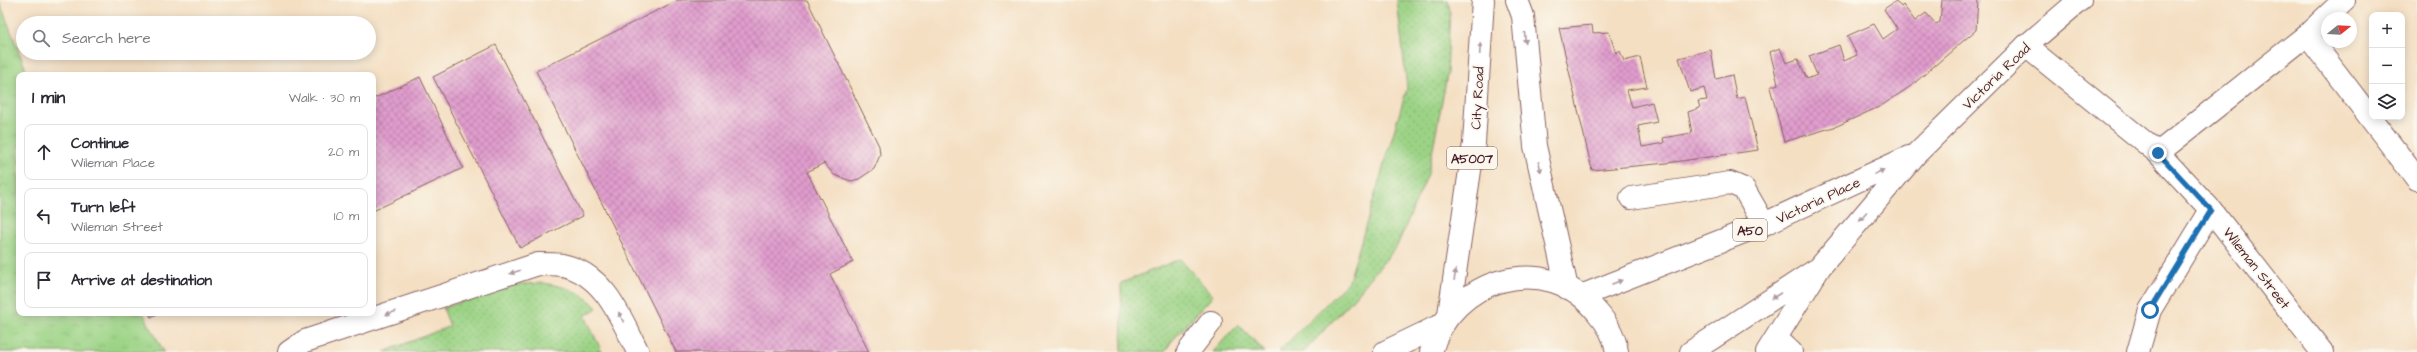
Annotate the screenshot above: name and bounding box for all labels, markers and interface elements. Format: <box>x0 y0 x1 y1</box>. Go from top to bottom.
north arrow <box>2321 12 2357 48</box>
map controls <box>2369 12 2405 120</box>
button: + <box>2369 12 2405 48</box>
search box <box>16 16 376 60</box>
icon: search <box>30 27 52 49</box>
text: Search here <box>62 28 151 49</box>
one-way arrow <box>1522 32 1528 44</box>
street label: Victoria Road <box>1958 39 2035 114</box>
one-way arrow <box>1477 42 1483 55</box>
button: − <box>2369 48 2405 84</box>
street label: City Road <box>1466 66 1490 130</box>
button: layers <box>2369 84 2405 120</box>
text: 1 min <box>32 86 65 110</box>
text: Walk · 30 m <box>289 89 360 107</box>
text: Continue <box>71 133 129 154</box>
icon: ahead <box>33 141 55 163</box>
text: 20 m <box>328 143 359 161</box>
route end <box>2149 144 2167 162</box>
road number: A5007 <box>1447 147 1497 169</box>
text: Wileman Place <box>71 154 155 172</box>
one-way arrow <box>1537 161 1543 173</box>
one-way arrow <box>1873 168 1885 174</box>
street label: Victoria Place <box>1773 173 1864 229</box>
text: Turn left <box>71 197 135 218</box>
icon: left <box>33 205 55 227</box>
text: 10 m <box>334 207 359 225</box>
one-way arrow <box>1859 211 1868 221</box>
text: Wileman Street <box>71 218 163 236</box>
road number: A50 <box>1733 219 1767 241</box>
street label: Wileman Street <box>2218 224 2295 314</box>
icon: arrive <box>33 269 55 291</box>
one-way arrow <box>508 269 520 275</box>
one-way arrow <box>1452 269 1458 281</box>
text: Arrive at destination <box>71 270 212 291</box>
one-way arrow <box>1612 279 1624 285</box>
one-way arrow <box>1771 292 1781 300</box>
route start <box>2141 301 2159 319</box>
one-way arrow <box>385 310 397 316</box>
one-way arrow <box>618 311 624 323</box>

